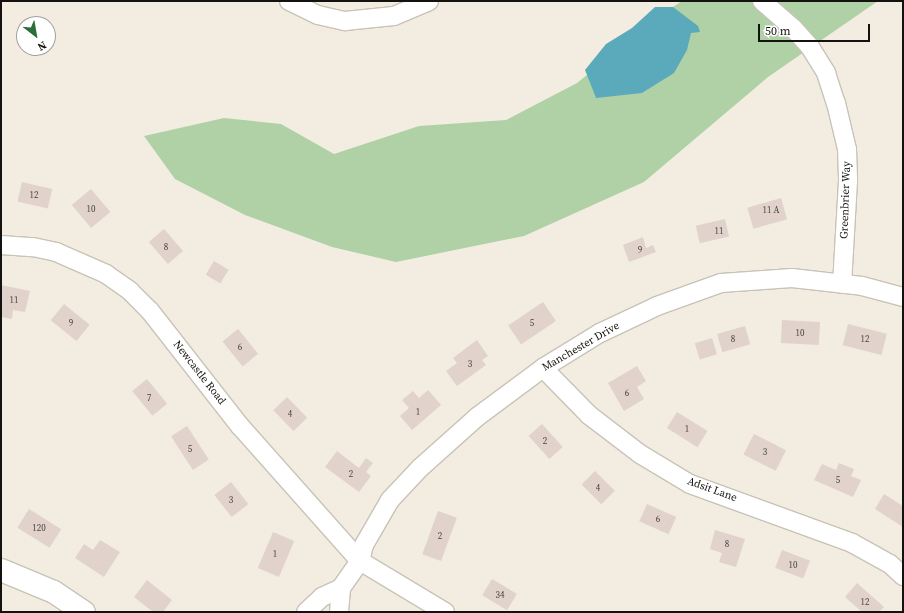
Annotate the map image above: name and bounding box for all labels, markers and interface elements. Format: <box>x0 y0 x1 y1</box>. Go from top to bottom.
north arrow <box>16 16 56 56</box>
scale bar <box>760 16 872 42</box>
text: 50 m <box>765 23 791 39</box>
text: N <box>35 37 49 54</box>
street label: Greenbrier Way <box>838 161 854 239</box>
house number: 12 <box>30 190 38 200</box>
house number: 10 <box>87 204 95 214</box>
house number: 11 A <box>762 205 780 215</box>
house number: 11 <box>715 226 723 236</box>
house number: 8 <box>164 242 168 252</box>
house number: 9 <box>638 245 642 255</box>
house number: 11 <box>10 295 18 305</box>
house number: 9 <box>69 318 73 328</box>
house number: 5 <box>530 318 534 328</box>
street label: Manchester Drive <box>540 320 622 374</box>
house number: 10 <box>796 328 804 338</box>
house number: 8 <box>731 334 735 344</box>
house number: 12 <box>861 334 869 344</box>
street label: Newcastle Road <box>170 338 228 408</box>
house number: 6 <box>238 342 242 352</box>
house number: 3 <box>468 359 472 369</box>
house number: 6 <box>625 388 629 398</box>
house number: 7 <box>147 393 151 403</box>
house number: 1 <box>416 407 420 417</box>
house number: 4 <box>288 409 292 419</box>
house number: 1 <box>685 424 689 434</box>
house number: 2 <box>543 436 547 446</box>
house number: 5 <box>188 444 192 454</box>
house number: 3 <box>763 447 767 457</box>
house number: 2 <box>349 469 353 479</box>
street label: Adsit Lane <box>685 475 739 505</box>
house number: 5 <box>836 475 840 485</box>
house number: 4 <box>596 483 600 493</box>
house number: 3 <box>229 495 233 505</box>
house number: 6 <box>656 514 660 524</box>
house number: 120 <box>32 523 46 533</box>
house number: 2 <box>438 531 442 541</box>
house number: 8 <box>725 539 729 549</box>
house number: 1 <box>273 549 277 559</box>
house number: 10 <box>789 560 797 570</box>
house number: 34 <box>496 590 504 600</box>
house number: 12 <box>861 597 869 607</box>

